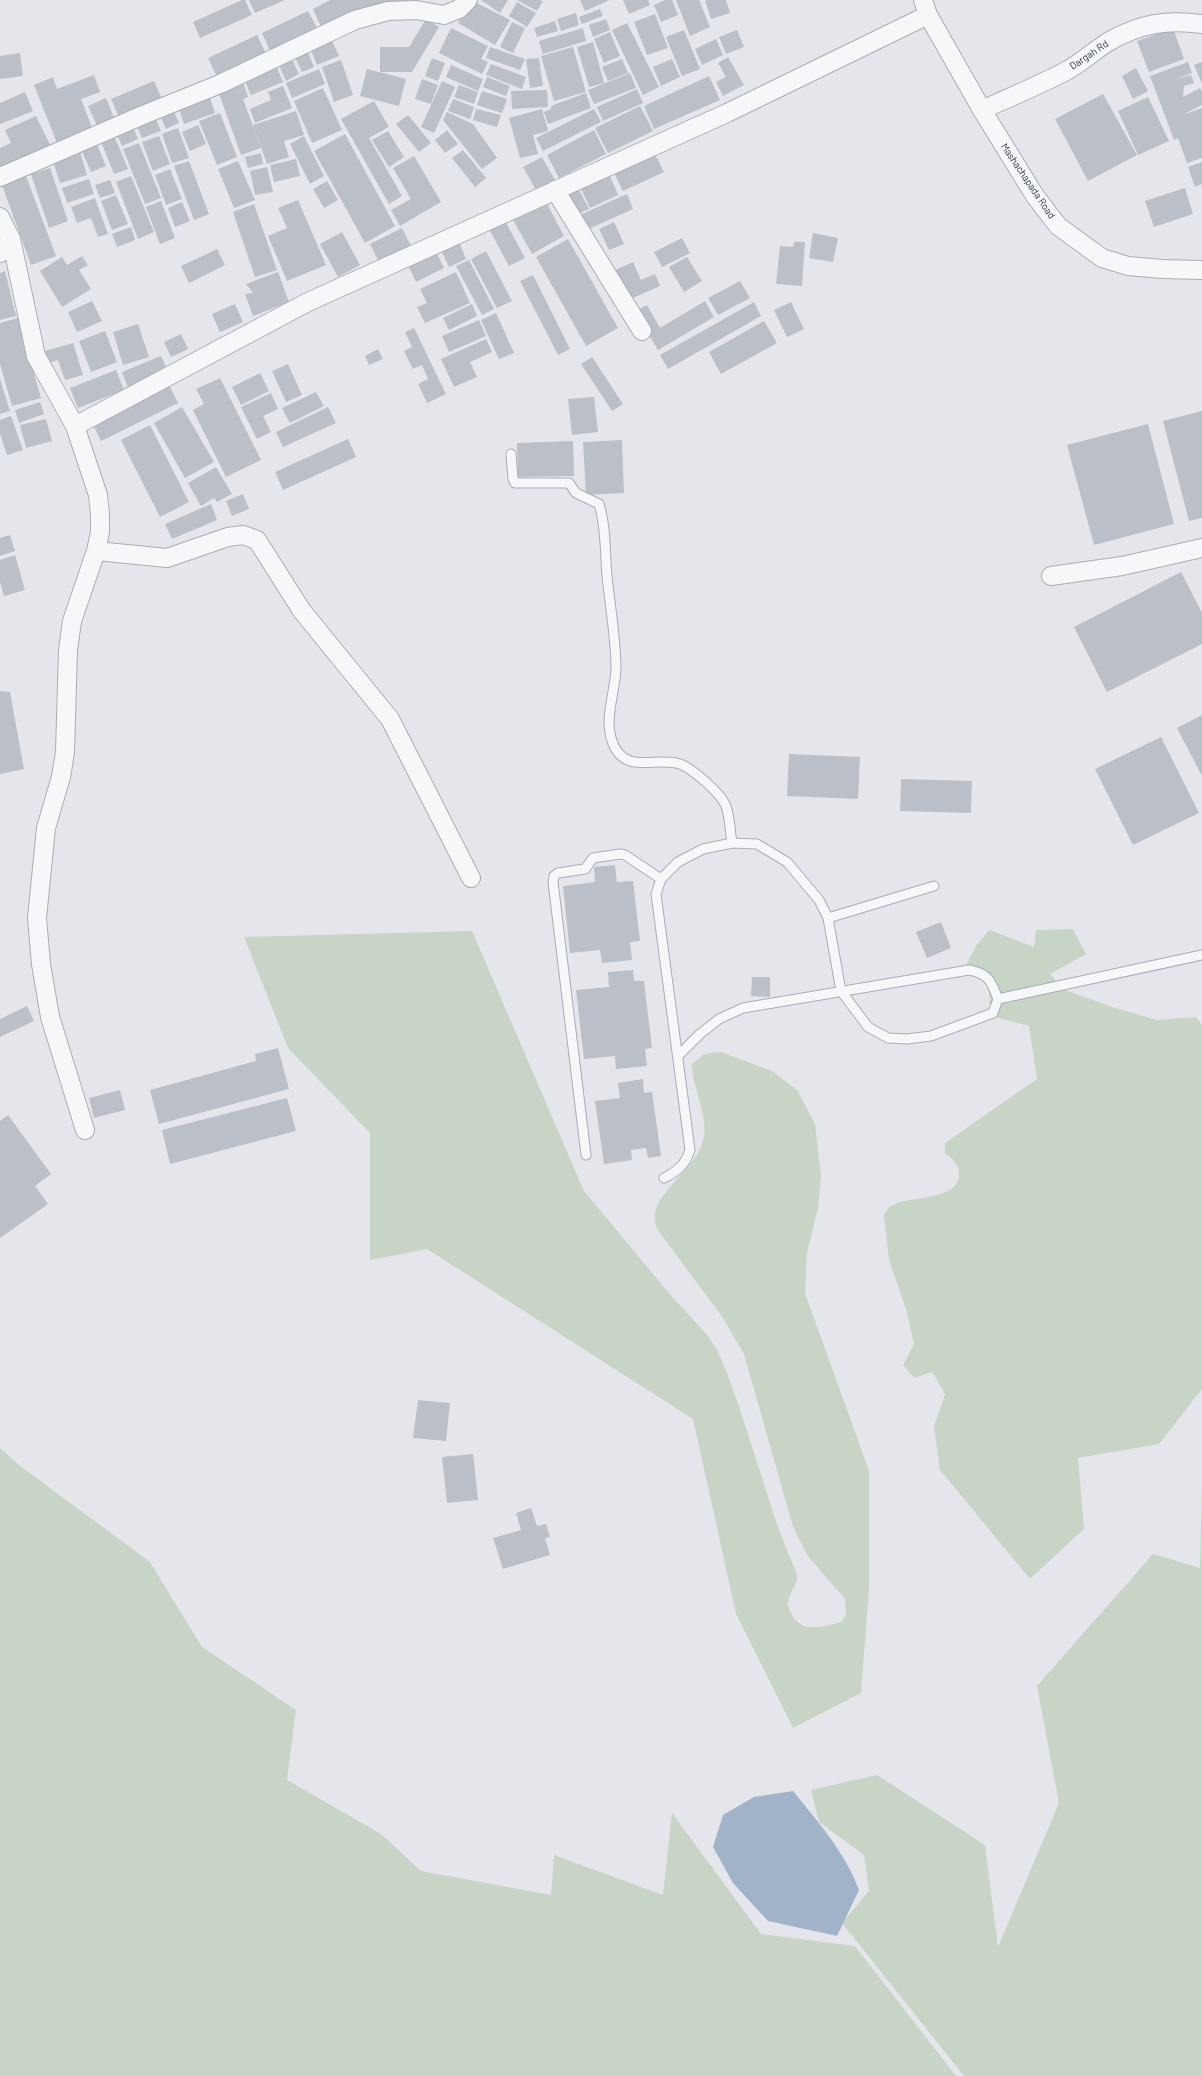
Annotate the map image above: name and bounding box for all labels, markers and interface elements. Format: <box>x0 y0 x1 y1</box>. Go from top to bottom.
street label: Dargah Rd <box>1067 38 1111 72</box>
street label: Mashachapada Road <box>998 141 1058 221</box>

